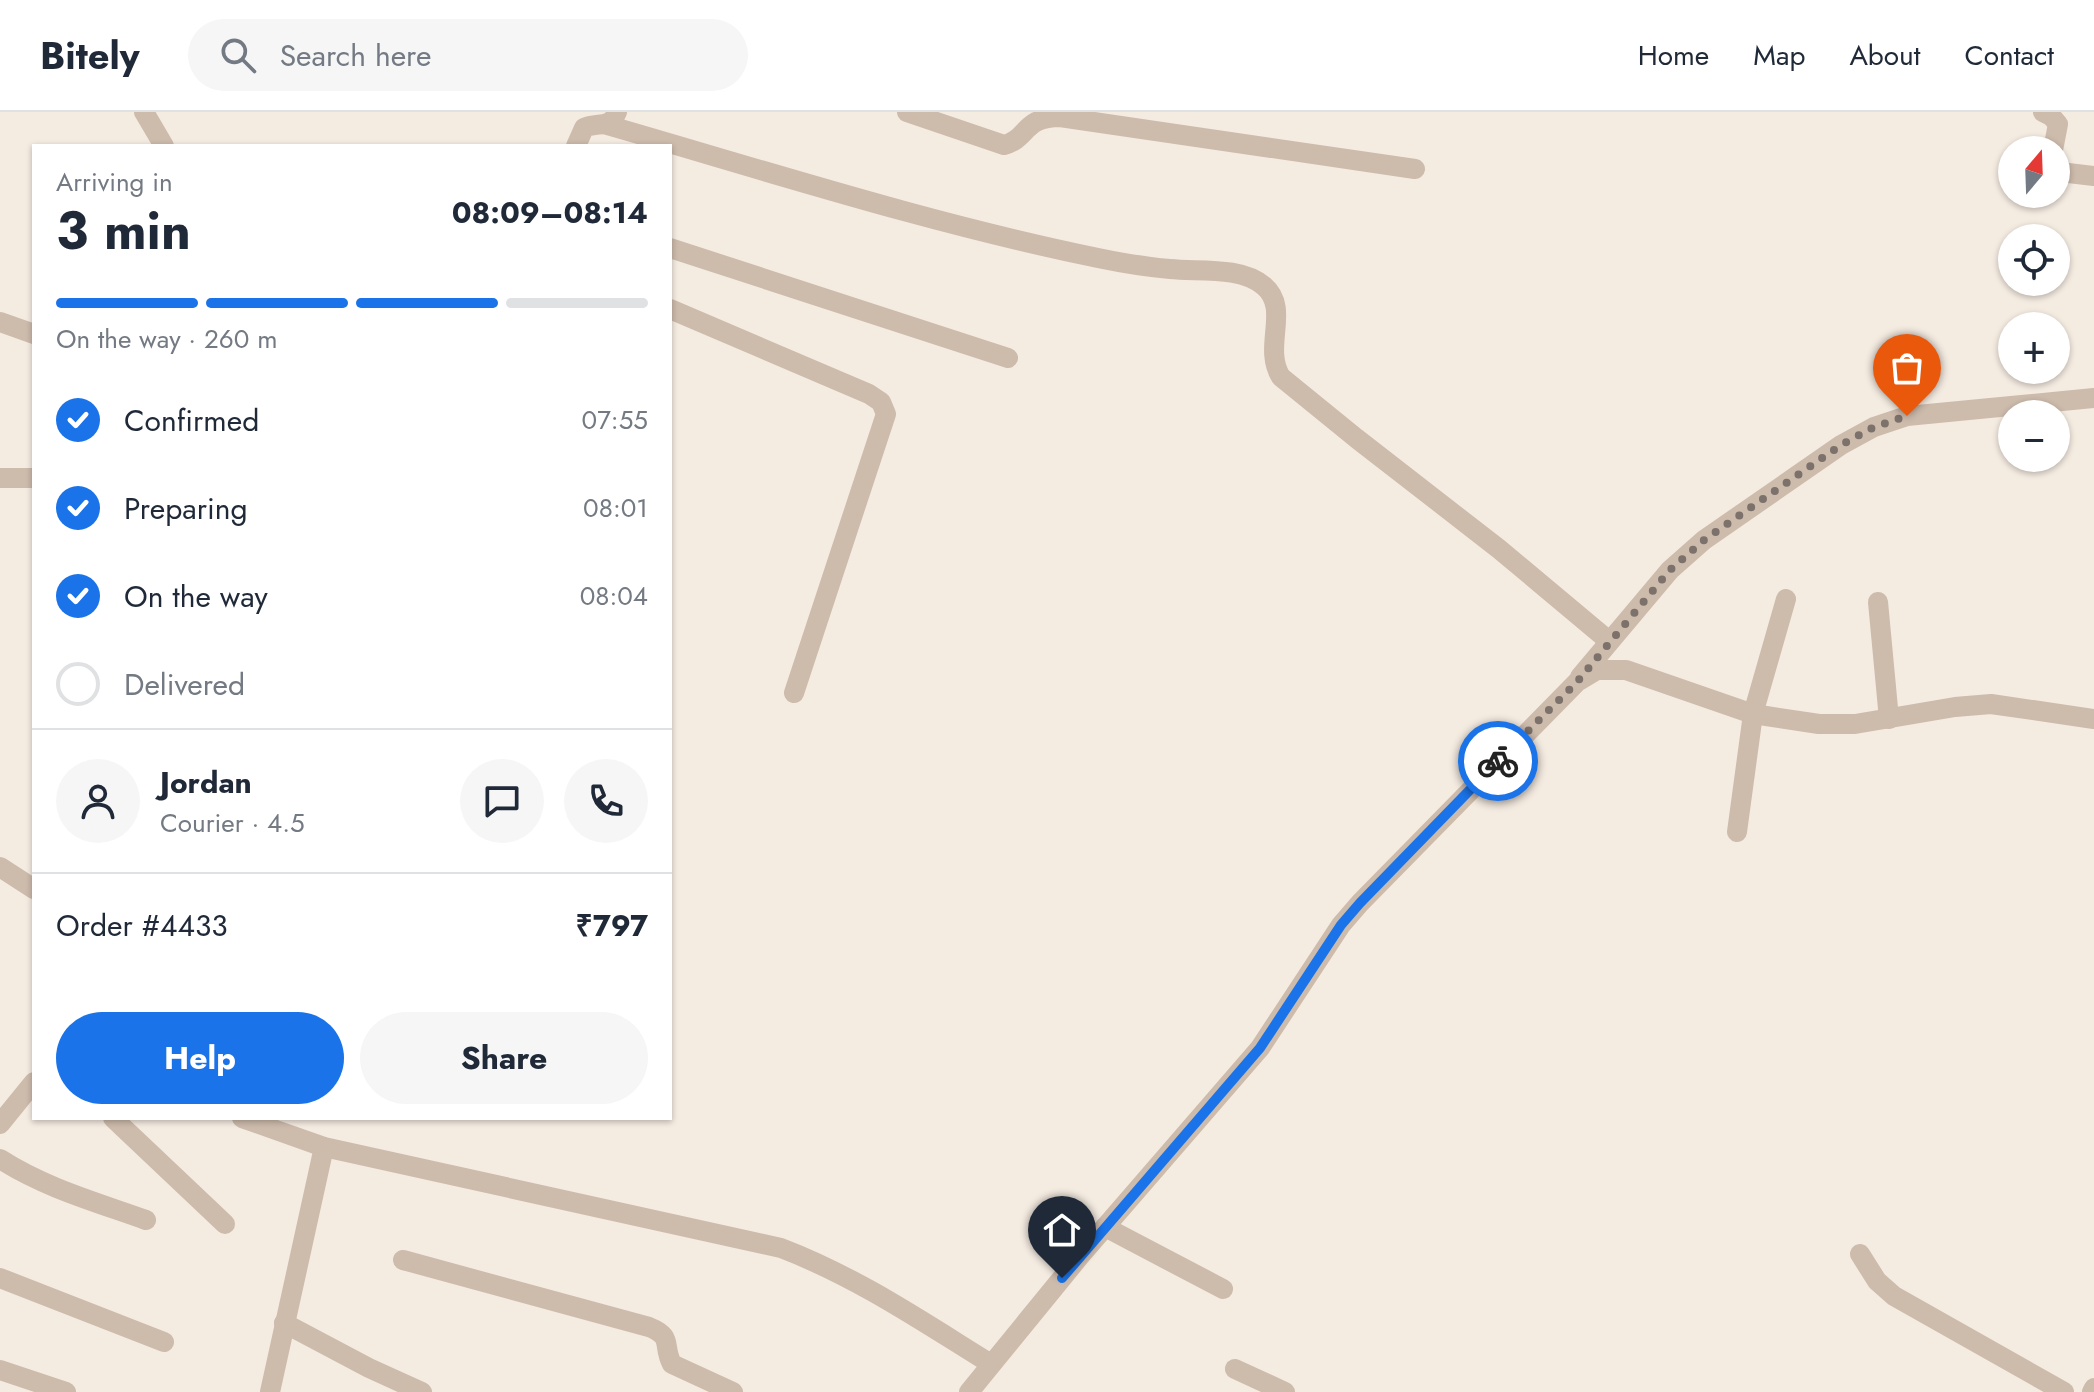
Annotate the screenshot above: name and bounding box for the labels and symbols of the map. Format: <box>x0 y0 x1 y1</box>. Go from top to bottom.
north arrow <box>1998 136 2070 208</box>
pin <box>1873 334 1941 416</box>
courier <box>1458 721 1538 801</box>
pin <box>1028 1196 1096 1278</box>

